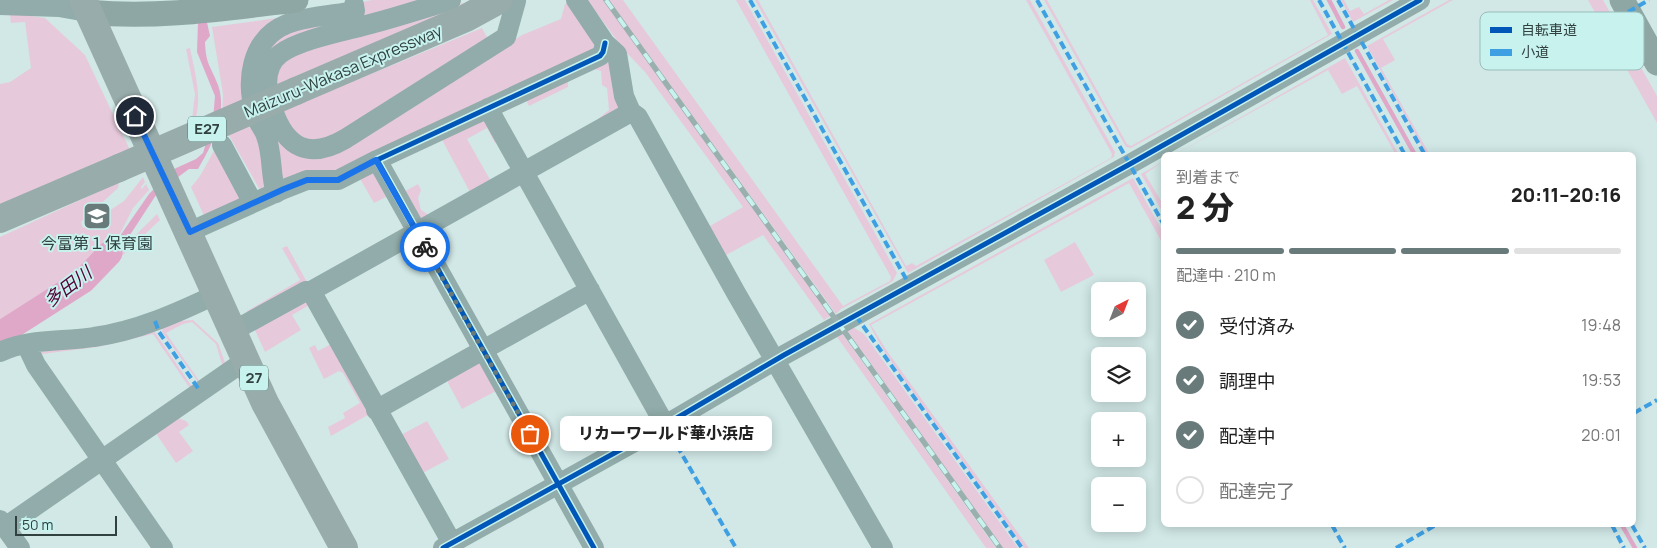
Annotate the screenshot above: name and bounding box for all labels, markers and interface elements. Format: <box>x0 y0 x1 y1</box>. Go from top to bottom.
legend <box>1480 12 1644 70</box>
street label: Maizuru-Wakasa Expressway <box>241 19 446 123</box>
text: 自転車道 <box>1521 20 1577 39</box>
text: 小道 <box>1521 42 1549 61</box>
pin <box>114 95 156 137</box>
icon: home <box>121 102 149 130</box>
road number: E27 <box>188 116 226 142</box>
text: 到着まで <box>1176 166 1240 188</box>
text: 20:11–20:16 <box>1511 182 1621 208</box>
text: 2 分 <box>1176 185 1234 229</box>
school or university icon: 今富第１保育園 <box>82 201 112 231</box>
courier <box>400 222 450 272</box>
place label: 今富第１保育園 <box>41 232 153 254</box>
icon: bike <box>411 233 439 261</box>
water label: 多田川 <box>39 259 98 312</box>
text: 配達中 · 210 m <box>1176 264 1276 286</box>
north arrow <box>1091 282 1146 338</box>
map controls <box>1091 282 1146 532</box>
icon: check <box>1176 311 1204 339</box>
text: 受付済み <box>1219 313 1295 339</box>
text: 19:48 <box>1581 314 1621 336</box>
button: layers <box>1091 347 1146 402</box>
road number: 27 <box>240 366 268 390</box>
icon: check <box>1176 366 1204 394</box>
text: 調理中 <box>1219 368 1276 394</box>
text: 19:53 <box>1582 369 1621 391</box>
button: + <box>1091 412 1146 467</box>
pin <box>509 413 551 455</box>
callout: リカーワールド華小浜店 <box>560 416 772 452</box>
icon: bag <box>516 420 544 448</box>
icon: check <box>1176 421 1204 449</box>
text: リカーワールド華小浜店 <box>578 422 754 444</box>
text: 配達中 <box>1219 423 1276 449</box>
text: 20:01 <box>1581 424 1621 446</box>
button: − <box>1091 477 1146 532</box>
text: 配達完了 <box>1219 478 1295 504</box>
scale bar <box>15 513 118 536</box>
text: 50 m <box>22 515 53 534</box>

